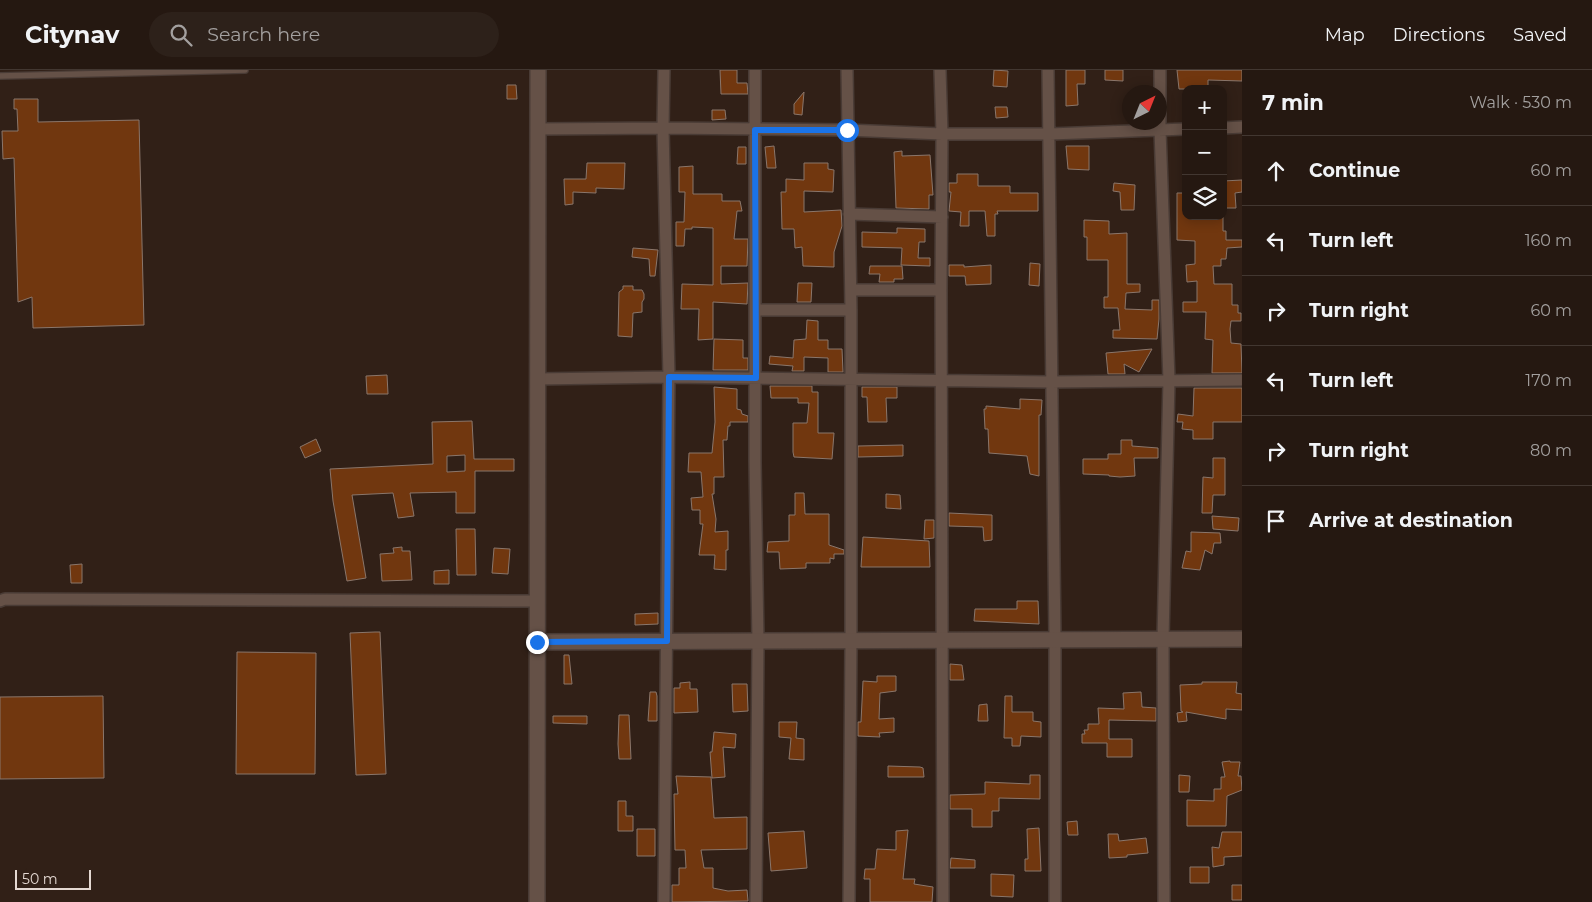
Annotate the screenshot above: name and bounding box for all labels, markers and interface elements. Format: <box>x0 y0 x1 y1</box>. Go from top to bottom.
search box <box>149 12 499 57</box>
text: Citynav <box>25 20 119 49</box>
icon: search <box>167 21 195 49</box>
text: Search here <box>207 23 320 46</box>
text: Map <box>1325 24 1365 46</box>
text: Directions <box>1393 24 1485 46</box>
text: Saved <box>1513 24 1567 46</box>
north arrow <box>1122 85 1167 130</box>
map controls <box>1182 85 1227 220</box>
button: + <box>1182 85 1227 130</box>
text: 7 min <box>1262 90 1324 115</box>
text: Walk · 530 m <box>1470 93 1572 112</box>
route start <box>836 119 859 142</box>
button: − <box>1182 130 1227 175</box>
icon: ahead <box>1262 157 1290 185</box>
text: Continue <box>1309 159 1400 182</box>
text: 60 m <box>1530 161 1572 180</box>
button: layers <box>1182 175 1227 220</box>
icon: left <box>1262 227 1290 255</box>
text: Turn left <box>1309 229 1394 252</box>
text: 160 m <box>1525 231 1572 250</box>
icon: right <box>1262 297 1290 325</box>
text: Turn right <box>1309 299 1409 322</box>
text: 60 m <box>1530 301 1572 320</box>
icon: left <box>1262 367 1290 395</box>
text: Turn left <box>1309 369 1394 392</box>
text: 170 m <box>1525 371 1572 390</box>
icon: right <box>1262 437 1290 465</box>
text: Turn right <box>1309 439 1409 462</box>
text: 80 m <box>1530 441 1572 460</box>
icon: arrive <box>1262 507 1290 535</box>
text: Arrive at destination <box>1309 509 1513 532</box>
route end <box>526 631 549 654</box>
scale bar <box>15 867 91 890</box>
text: 50 m <box>22 870 58 888</box>

